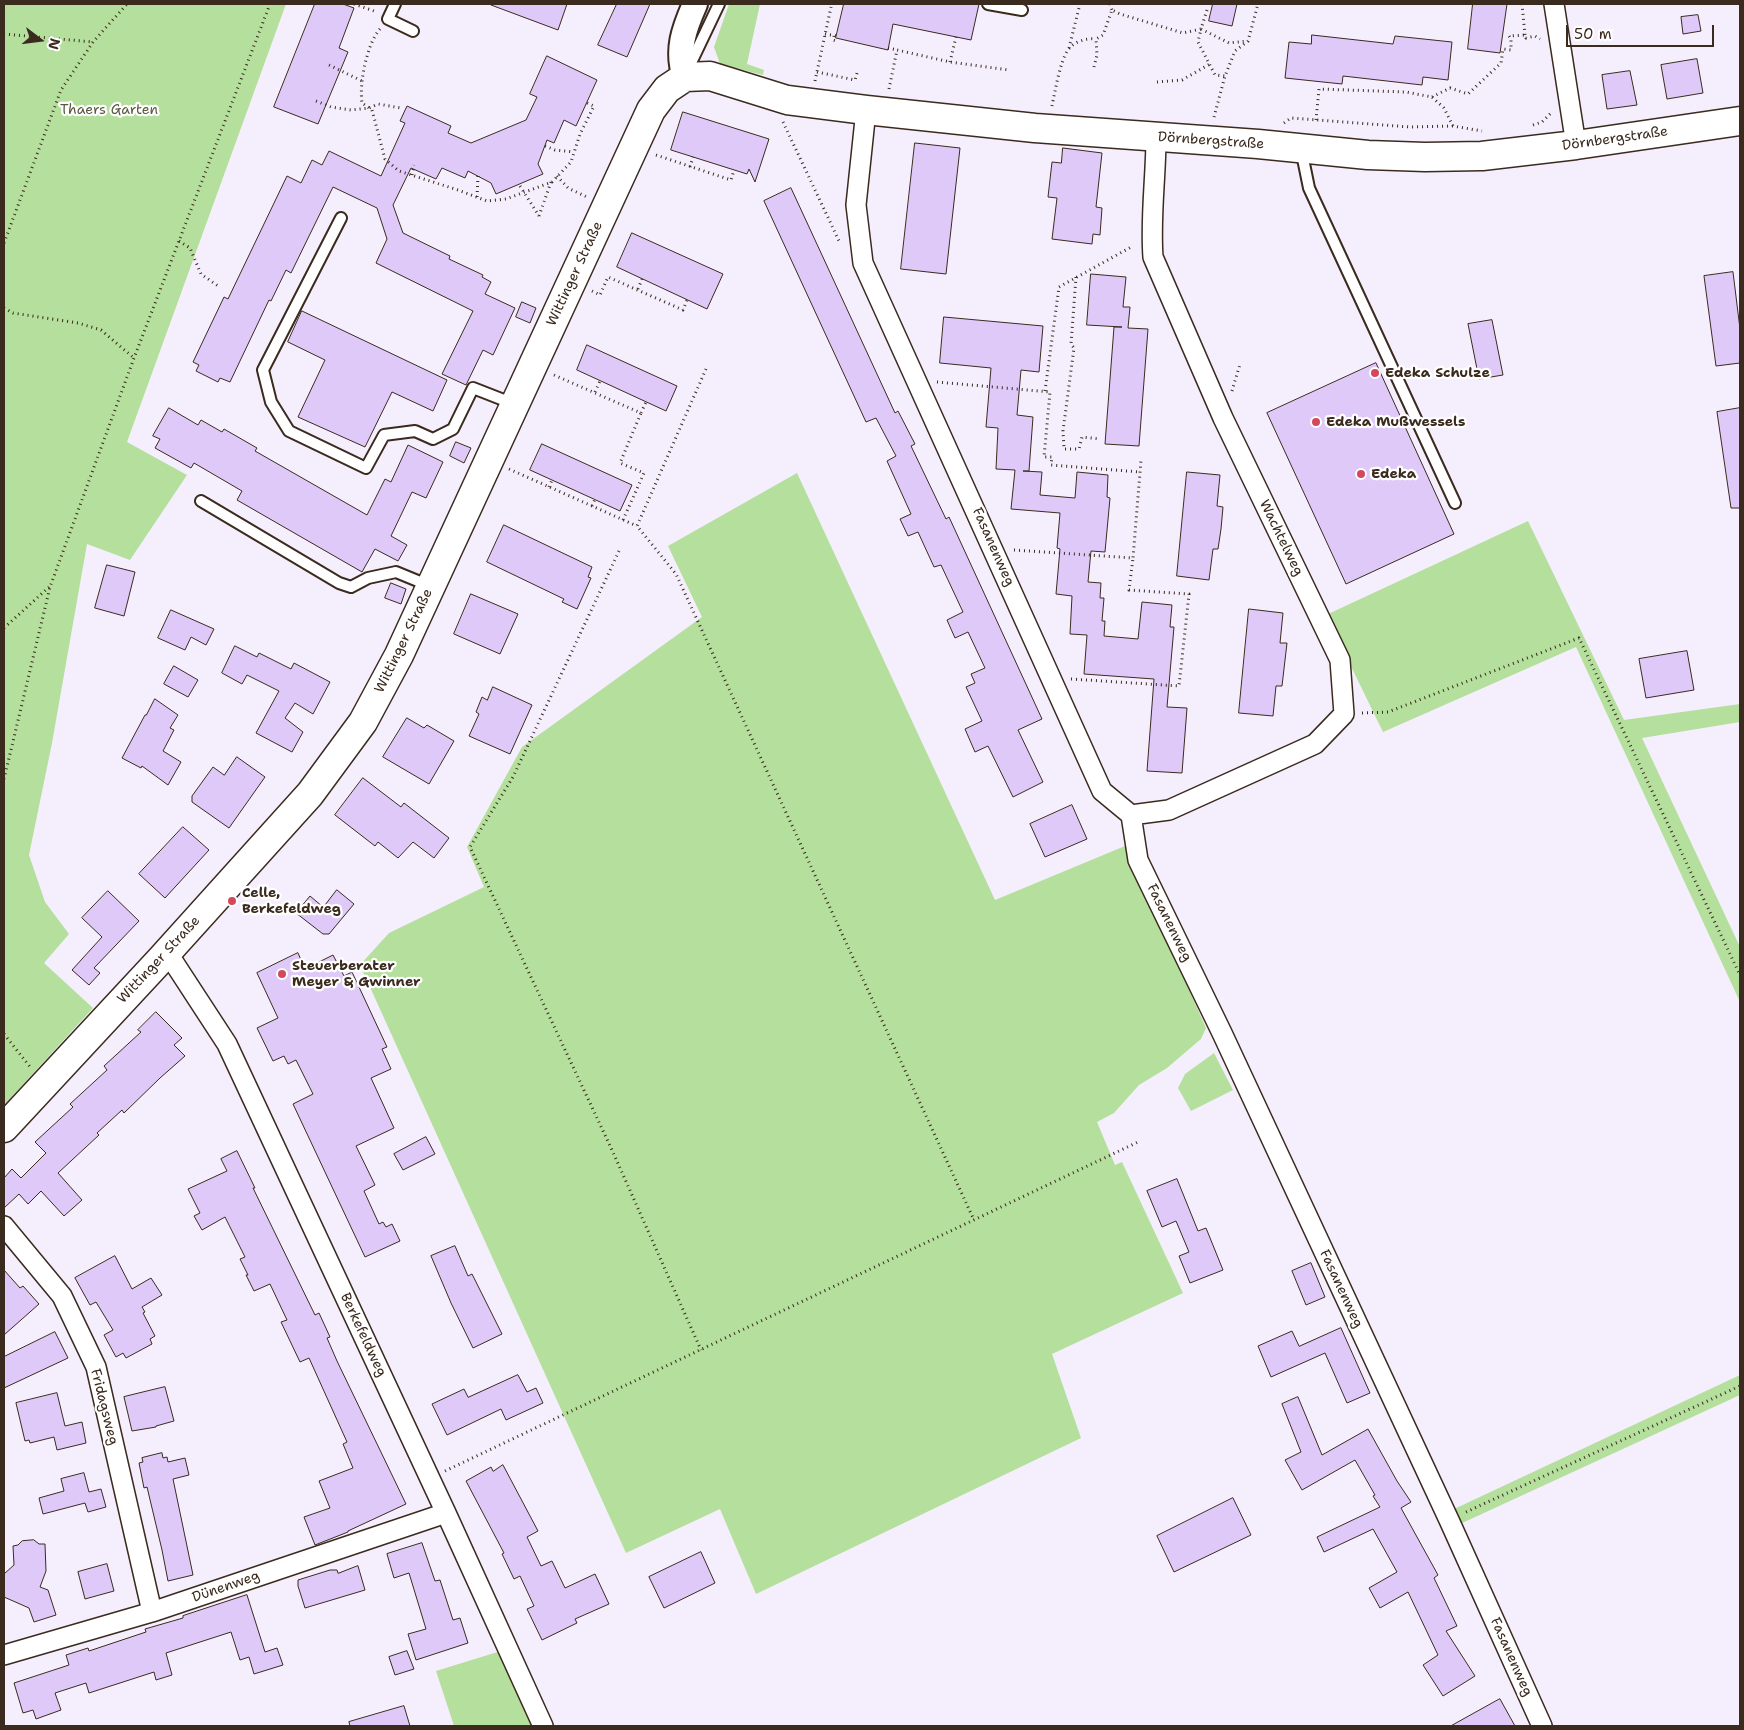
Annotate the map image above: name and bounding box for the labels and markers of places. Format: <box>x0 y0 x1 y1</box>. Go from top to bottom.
place label: Edeka Schulze <box>1385 365 1490 381</box>
marker: Edeka Schulze <box>1369 367 1381 379</box>
place label: Edeka Mußwessels <box>1326 414 1465 430</box>
marker: Edeka Mußwessels <box>1310 416 1322 428</box>
place label: Edeka <box>1371 466 1416 482</box>
marker: Edeka <box>1355 468 1367 480</box>
place label: Celle, Berkefeldweg <box>242 885 341 918</box>
marker: Celle, Berkefeldweg <box>226 895 238 907</box>
place label: Steuerberater Meyer & Gwinner <box>292 958 421 990</box>
marker: Steuerberater Meyer & Gwinner <box>276 968 288 980</box>

